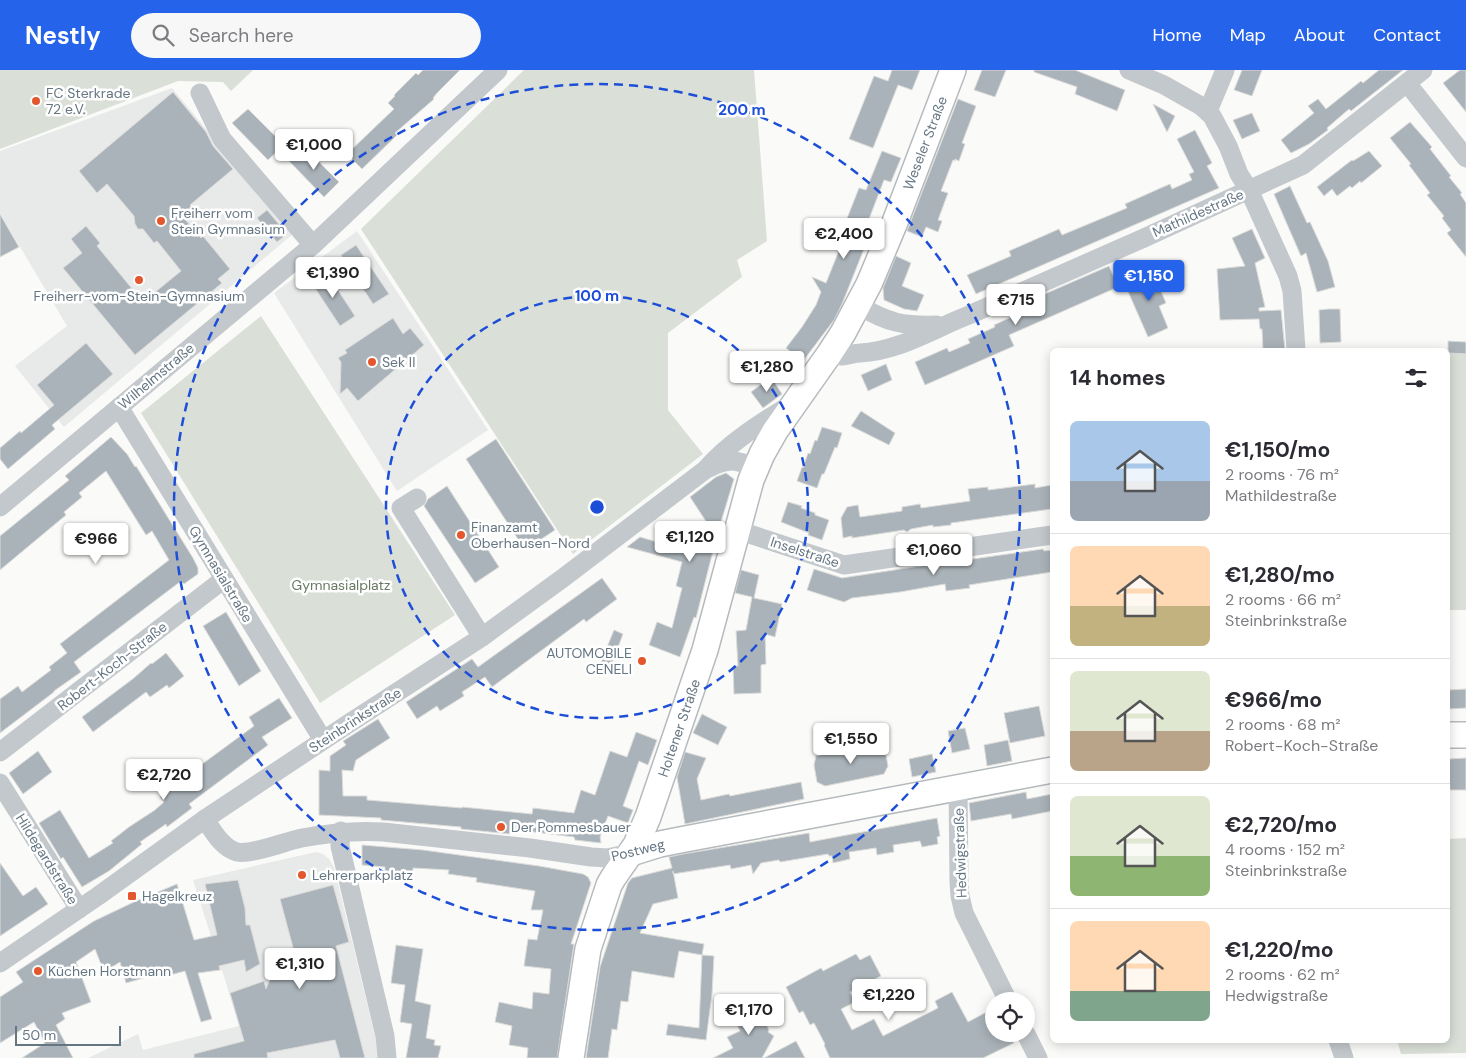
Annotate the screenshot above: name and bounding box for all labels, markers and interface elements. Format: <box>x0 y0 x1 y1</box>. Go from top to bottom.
search box <box>131 13 481 58</box>
text: Nestly <box>25 20 101 51</box>
icon: search <box>149 21 177 49</box>
text: Search here <box>189 23 294 48</box>
text: Home <box>1152 23 1202 47</box>
text: Map <box>1230 23 1266 47</box>
text: About <box>1294 23 1345 47</box>
text: Contact <box>1373 23 1441 47</box>
place label: FC Sterkrade 72 e.V. <box>46 84 130 118</box>
street label: Weseler Straße <box>899 93 951 193</box>
marker: FC Sterkrade 72 e.V. <box>30 95 42 107</box>
text: 200 m <box>718 100 766 120</box>
pin: €1,000 <box>273 128 355 171</box>
text: €1,000 <box>286 134 342 155</box>
street label: Mathildestraße <box>1150 185 1246 241</box>
place label: Freiherr vom Stein Gymnasium <box>171 204 285 238</box>
marker: Freiherr vom Stein Gymnasium <box>155 215 167 227</box>
pin: €2,400 <box>803 218 885 260</box>
text: €2,400 <box>815 223 873 244</box>
pin: €1,390 <box>292 256 374 299</box>
pin: €1,150 <box>1108 260 1190 302</box>
text: €1,390 <box>306 262 360 283</box>
text: €1,150 <box>1124 265 1174 286</box>
marker: Freiherr-vom-Stein-Gymnasium <box>133 274 145 286</box>
pin: €715 <box>986 284 1046 326</box>
text: 100 m <box>575 286 619 306</box>
place label: Freiherr-vom-Stein-Gymnasium <box>34 287 244 305</box>
text: €715 <box>997 289 1035 310</box>
street label: Wilhelmstraße <box>114 339 198 413</box>
pin: €1,280 <box>726 350 808 393</box>
place label: Sek II <box>382 353 415 371</box>
marker: Sek II <box>366 356 378 368</box>
text: €1,280 <box>741 356 793 377</box>
text: 14 homes <box>1070 364 1166 392</box>
icon: filters <box>1402 364 1430 392</box>
text: €1,150/mo <box>1225 436 1330 464</box>
icon: home <box>1110 441 1170 501</box>
text: 2 rooms · 76 m² <box>1225 464 1339 485</box>
text: Mathildestraße <box>1225 485 1337 506</box>
centre of rings <box>588 498 606 516</box>
place label: Finanzamt Oberhausen-Nord <box>471 518 590 552</box>
pin: €1,120 <box>649 520 731 563</box>
pin: €966 <box>66 522 126 565</box>
street label: Gymnasialstraße <box>185 522 257 626</box>
text: €1,120 <box>666 526 714 547</box>
text: €966 <box>74 528 118 549</box>
marker: Finanzamt Oberhausen-Nord <box>455 529 467 541</box>
street label: Inselstraße <box>768 532 842 572</box>
pin: €1,060 <box>893 534 975 576</box>
text: €1,060 <box>906 539 962 560</box>
text: €1,280/mo <box>1225 561 1335 589</box>
icon: home <box>1110 566 1170 626</box>
park label: Gymnasialplatz <box>292 576 390 594</box>
text: 2 rooms · 66 m² <box>1225 589 1341 610</box>
text: Steinbrinkstraße <box>1225 610 1347 631</box>
street label: Robert-Koch-Straße <box>54 618 170 714</box>
place label: AUTOMOBILE CENELI <box>546 644 632 678</box>
marker: AUTOMOBILE CENELI <box>636 655 648 667</box>
street label: Holtener Straße <box>654 677 704 779</box>
street label: Steinbrinkstraße <box>305 683 405 757</box>
text: €966/mo <box>1225 686 1322 714</box>
icon: home <box>1110 691 1170 751</box>
text: 2 rooms · 68 m² <box>1225 714 1341 735</box>
pin: €1,550 <box>810 722 892 765</box>
text: €1,550 <box>824 728 878 749</box>
text: Robert-Koch-Straße <box>1225 735 1378 756</box>
pin: €2,720 <box>123 758 205 801</box>
text: €2,720 <box>137 764 191 785</box>
street label: Hedwigstraße <box>949 808 971 898</box>
street label: Hildegardstraße <box>12 810 82 908</box>
text: €2,720/mo <box>1225 811 1337 839</box>
icon: home <box>1110 816 1170 876</box>
place label: Der Pommesbauer <box>511 818 631 836</box>
marker: Der Pommesbauer <box>495 821 507 833</box>
street label: Postweg <box>609 835 667 865</box>
text: 4 rooms · 152 m² <box>1225 839 1345 860</box>
text: Steinbrinkstraße <box>1225 860 1347 881</box>
place label: Lehrerparkplatz <box>312 866 413 884</box>
marker: Lehrerparkplatz <box>296 869 308 881</box>
place label: Hagelkreuz <box>142 887 212 905</box>
marker: Hagelkreuz <box>126 890 138 902</box>
text: €1,220/mo <box>1225 936 1334 964</box>
icon: home <box>1110 941 1170 1001</box>
pin: €1,310 <box>259 948 341 990</box>
text: €1,310 <box>275 953 325 974</box>
place label: Küchen Horstmann <box>48 962 171 980</box>
text: 2 rooms · 62 m² <box>1225 964 1340 985</box>
marker: Küchen Horstmann <box>32 965 44 977</box>
pin: €1,220 <box>848 978 930 1021</box>
text: €1,220 <box>863 984 915 1005</box>
text: Hedwigstraße <box>1225 985 1328 1006</box>
map controls <box>985 992 1035 1042</box>
button: locate <box>985 992 1035 1042</box>
pin: €1,170 <box>708 994 790 1036</box>
text: €1,170 <box>725 999 773 1020</box>
scale bar <box>15 1023 121 1046</box>
text: 50 m <box>22 1026 56 1044</box>

